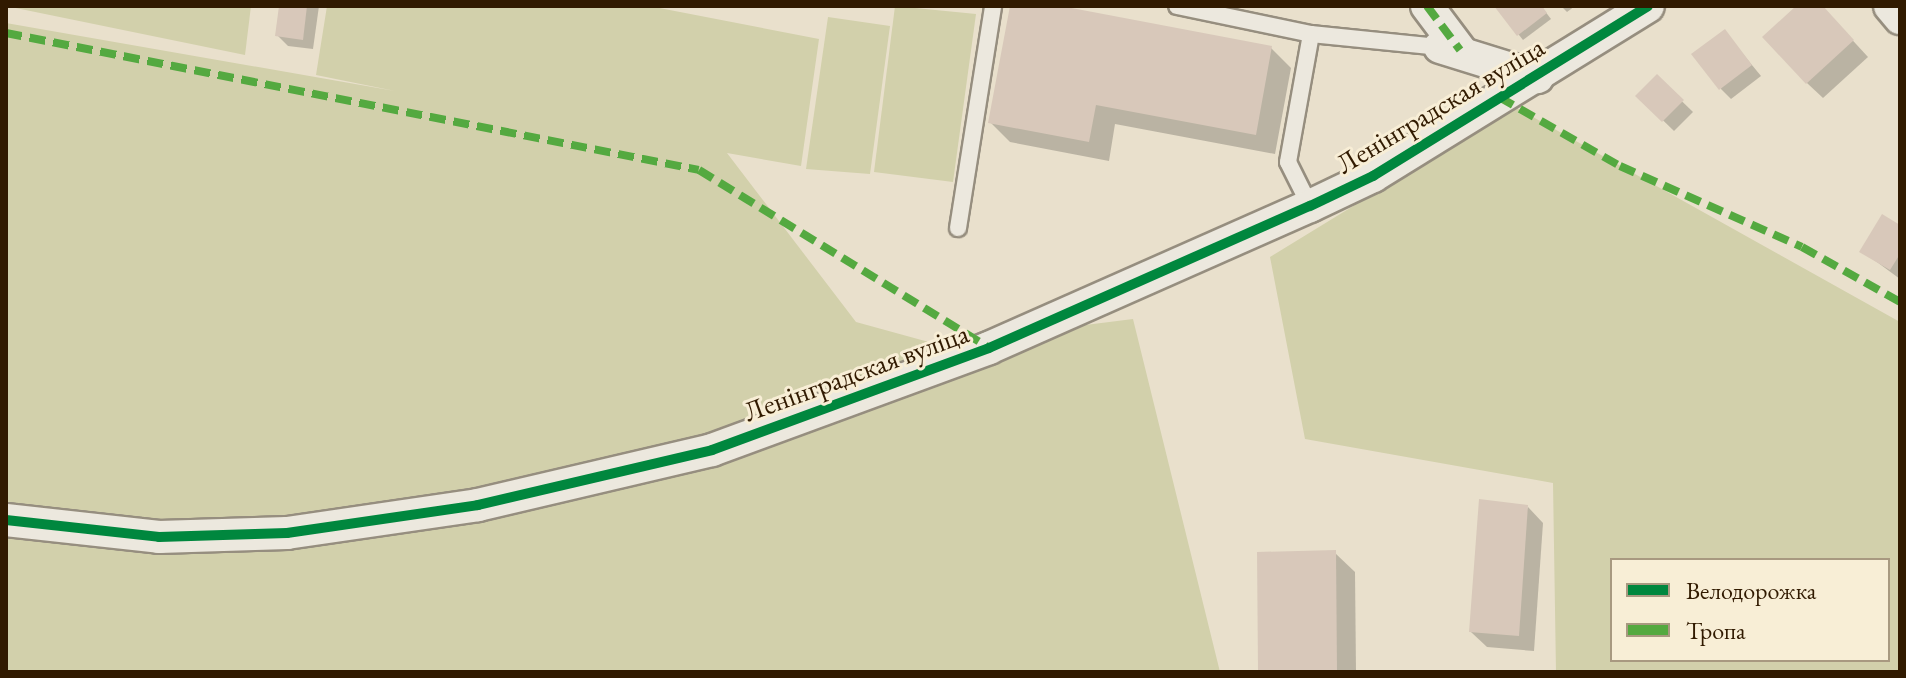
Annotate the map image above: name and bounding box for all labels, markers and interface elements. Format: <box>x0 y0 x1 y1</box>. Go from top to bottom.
street label: Ленінградская вуліца <box>1330 30 1550 180</box>
street label: Ленінградская вуліца <box>739 316 973 428</box>
legend <box>1610 558 1890 662</box>
text: Велодорожка <box>1686 575 1816 606</box>
text: Тропа <box>1686 615 1746 646</box>

